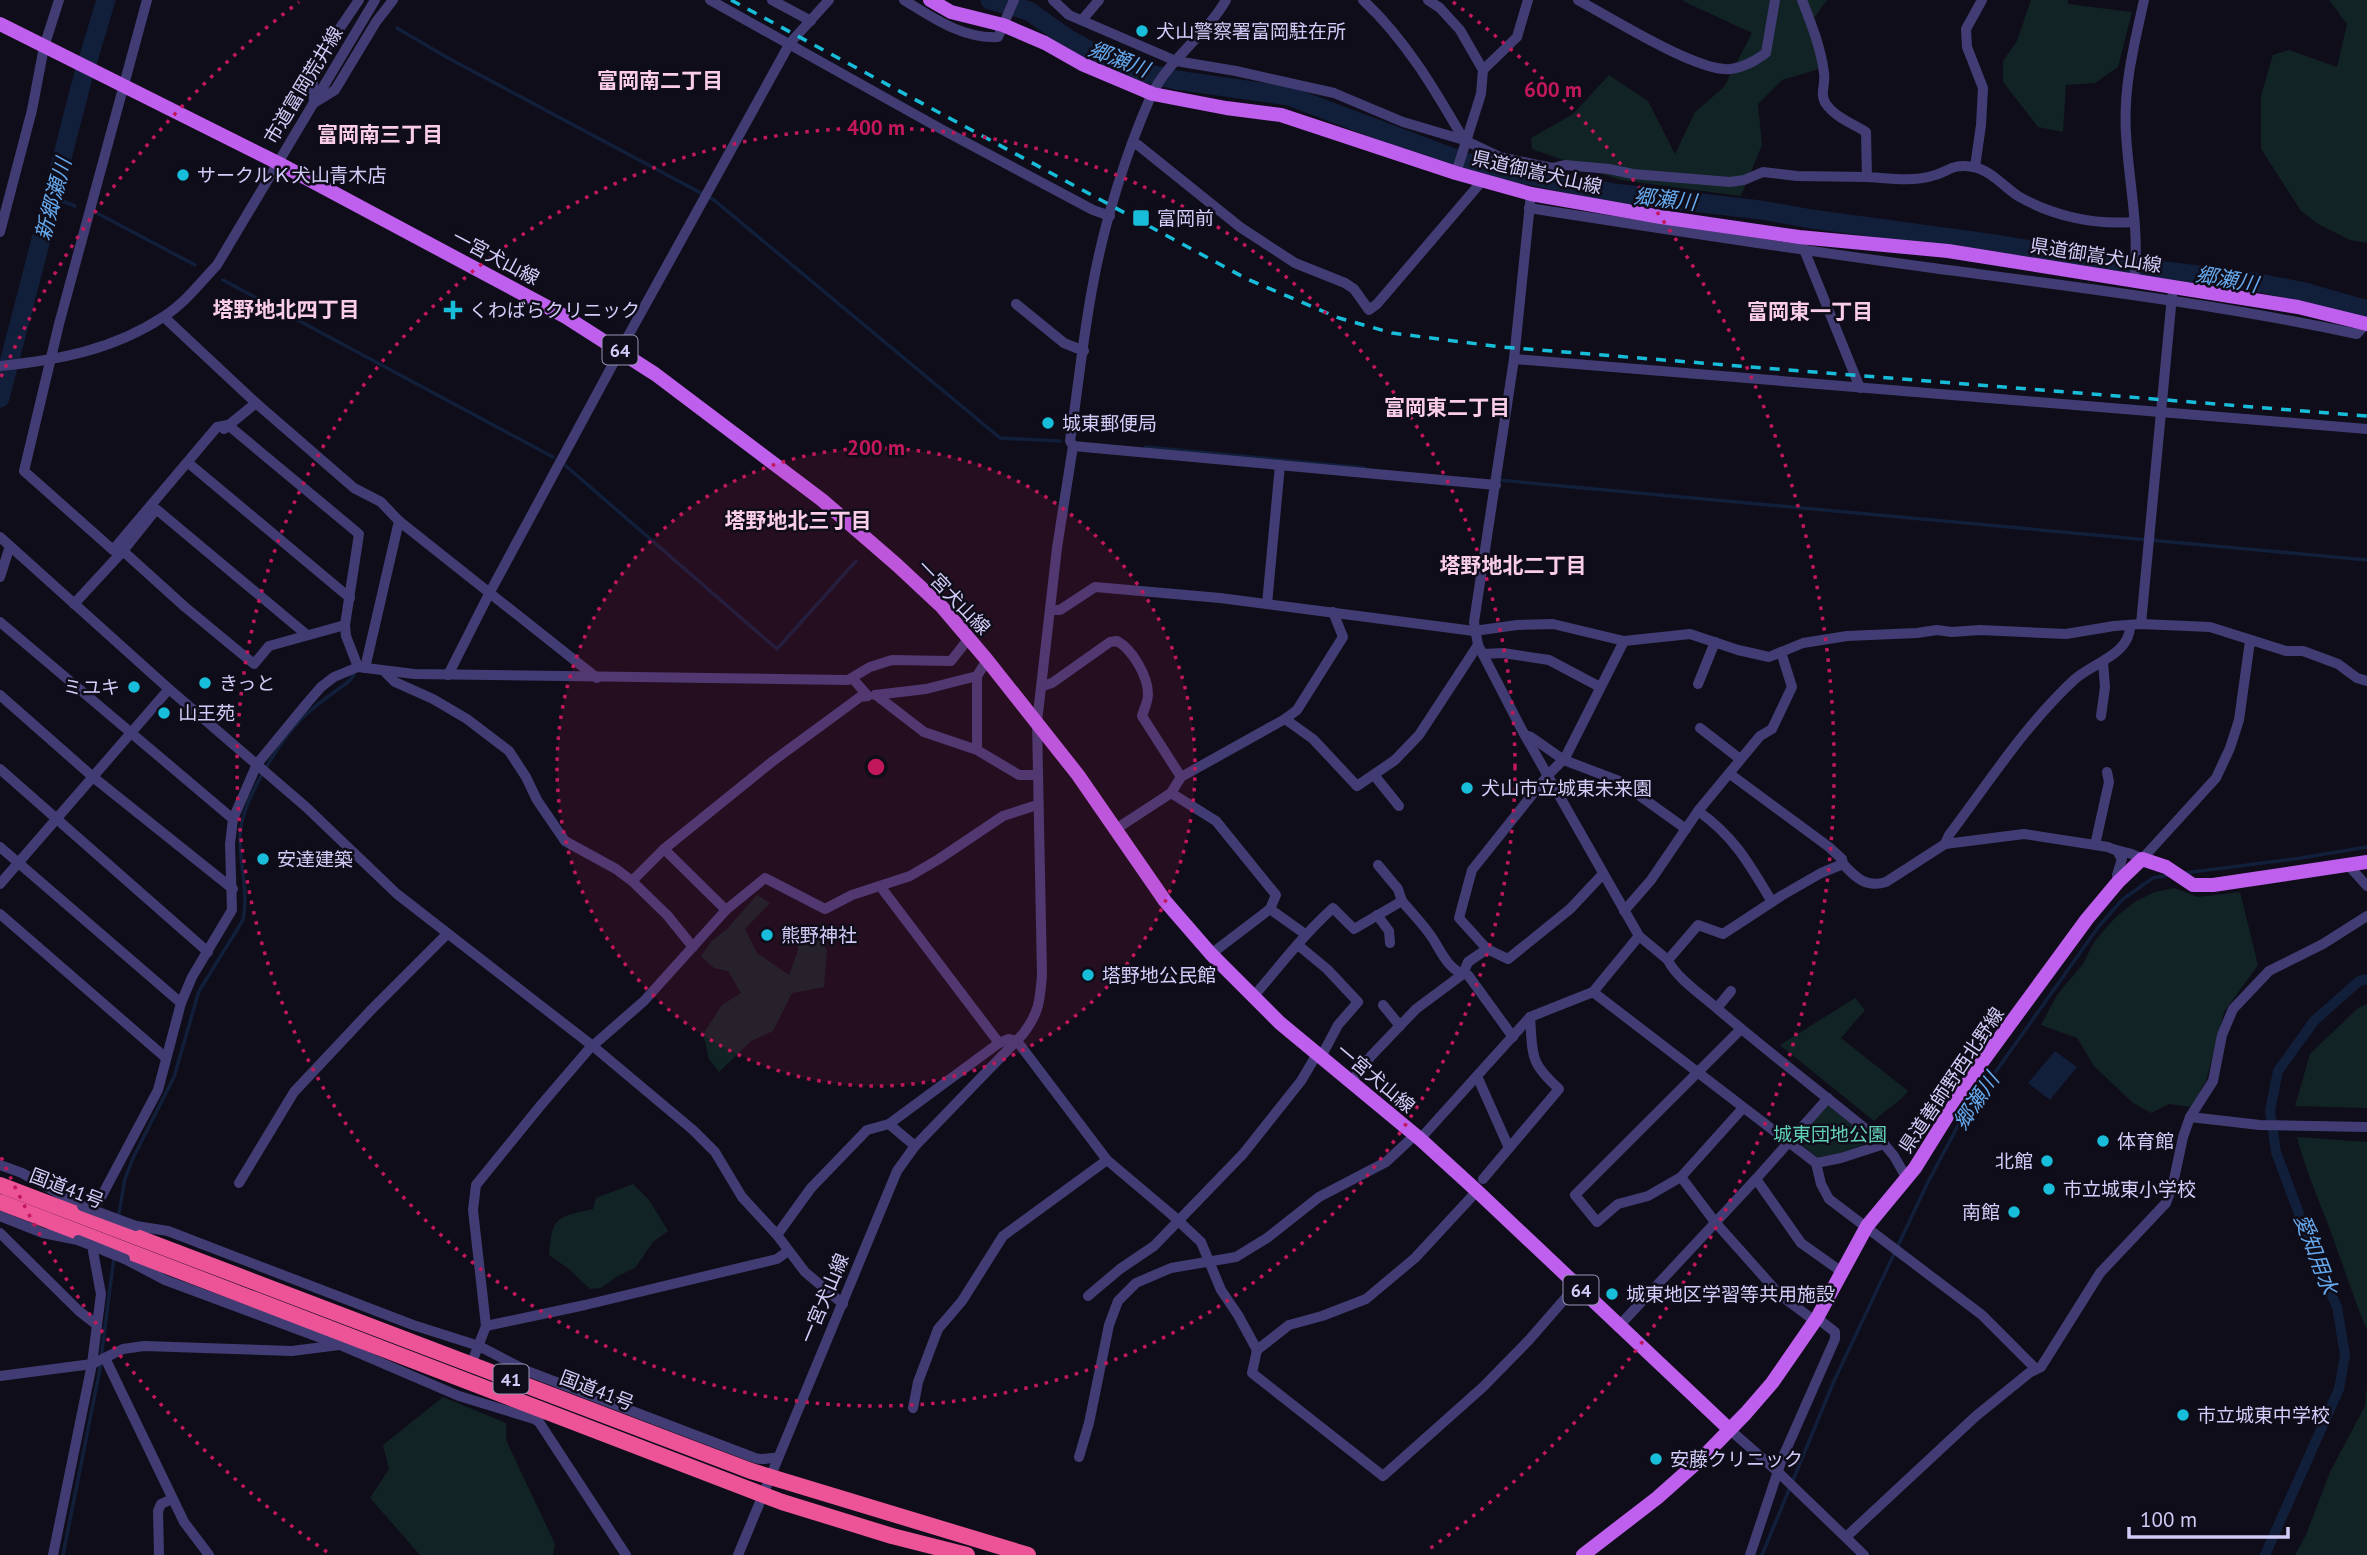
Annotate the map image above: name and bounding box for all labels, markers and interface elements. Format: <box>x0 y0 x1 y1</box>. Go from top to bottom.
place label: 犬山警察署富岡駐在所 <box>1156 19 1346 43</box>
street label: 市道富岡荒井線 <box>258 22 348 148</box>
marker: 犬山警察署富岡駐在所 <box>1134 23 1150 39</box>
water label: 郷瀬川 <box>1085 35 1155 84</box>
district label: 富岡南二丁目 <box>597 67 723 94</box>
text: 600 m <box>1524 76 1582 103</box>
text: 400 m <box>847 114 905 141</box>
district label: 富岡南三丁目 <box>317 121 443 148</box>
street label: 県道御嵩犬山線 <box>1469 145 1605 199</box>
water label: 新郷瀬川 <box>29 153 77 243</box>
place label: サークルＫ犬山青木店 <box>197 163 386 187</box>
marker: サークルＫ犬山青木店 <box>175 167 191 183</box>
water label: 郷瀬川 <box>1632 182 1700 216</box>
place label: 富岡前 <box>1157 206 1214 230</box>
marker: 富岡前 <box>1131 208 1151 228</box>
street label: 一宮犬山線 <box>448 224 544 290</box>
street label: 県道御嵩犬山線 <box>2028 233 2164 277</box>
water label: 郷瀬川 <box>2194 260 2262 298</box>
district label: 塔野地北四丁目 <box>213 296 360 323</box>
place label: くわばらクリニック <box>469 298 640 322</box>
district label: 富岡東一丁目 <box>1747 298 1873 325</box>
marker: くわばらクリニック <box>443 300 463 320</box>
road number: 64 <box>602 336 638 364</box>
district label: 富岡東二丁目 <box>1384 394 1510 421</box>
place label: 城東郵便局 <box>1062 411 1157 435</box>
marker: 城東郵便局 <box>1040 415 1056 431</box>
text: 200 m <box>847 434 905 461</box>
district label: 塔野地北三丁目 <box>725 507 872 534</box>
district label: 塔野地北二丁目 <box>1440 552 1587 579</box>
street label: 一宮犬山線 <box>912 554 996 640</box>
place label: きっと <box>219 671 275 695</box>
place label: ミユキ <box>63 675 120 699</box>
marker: きっと <box>197 675 213 691</box>
marker: ミユキ <box>126 679 142 695</box>
place label: 山王苑 <box>178 701 235 725</box>
marker: 山王苑 <box>156 705 172 721</box>
centre of rings <box>864 755 888 779</box>
place label: 犬山市立城東未来園 <box>1481 776 1652 800</box>
marker: 犬山市立城東未来園 <box>1459 780 1475 796</box>
place label: 安達建築 <box>277 847 353 871</box>
marker: 安達建築 <box>255 851 271 867</box>
place label: 熊野神社 <box>781 923 857 947</box>
marker: 熊野神社 <box>759 927 775 943</box>
place label: 塔野地公民館 <box>1102 963 1216 987</box>
marker: 塔野地公民館 <box>1080 967 1096 983</box>
street label: 県道善師野西北野線 <box>1893 1002 2009 1158</box>
street label: 一宮犬山線 <box>1332 1038 1420 1118</box>
water label: 郷瀬川 <box>1947 1066 2006 1135</box>
park label: 城東団地公園 <box>1773 1122 1887 1146</box>
place label: 体育館 <box>2117 1129 2174 1153</box>
marker: 体育館 <box>2095 1133 2111 1149</box>
place label: 北館 <box>1995 1149 2033 1173</box>
marker: 北館 <box>2039 1153 2055 1169</box>
street label: 国道41号 <box>26 1163 108 1213</box>
place label: 市立城東小学校 <box>2063 1177 2196 1201</box>
marker: 市立城東小学校 <box>2041 1181 2057 1197</box>
place label: 南館 <box>1962 1200 2000 1224</box>
marker: 南館 <box>2006 1204 2022 1220</box>
water label: 愛知用水 <box>2288 1210 2344 1300</box>
street label: 一宮犬山線 <box>794 1250 854 1346</box>
road number: 64 <box>1564 1275 1598 1304</box>
place label: 城東地区学習等共用施設 <box>1626 1282 1835 1306</box>
marker: 城東地区学習等共用施設 <box>1604 1286 1620 1302</box>
road number: 41 <box>494 1364 528 1394</box>
street label: 国道41号 <box>556 1365 638 1415</box>
place label: 市立城東中学校 <box>2197 1403 2330 1427</box>
marker: 市立城東中学校 <box>2175 1407 2191 1423</box>
place label: 安藤クリニック <box>1670 1447 1803 1471</box>
marker: 安藤クリニック <box>1648 1451 1664 1467</box>
scale bar <box>2129 1496 2288 1540</box>
text: 100 m <box>2140 1506 2197 1533</box>

